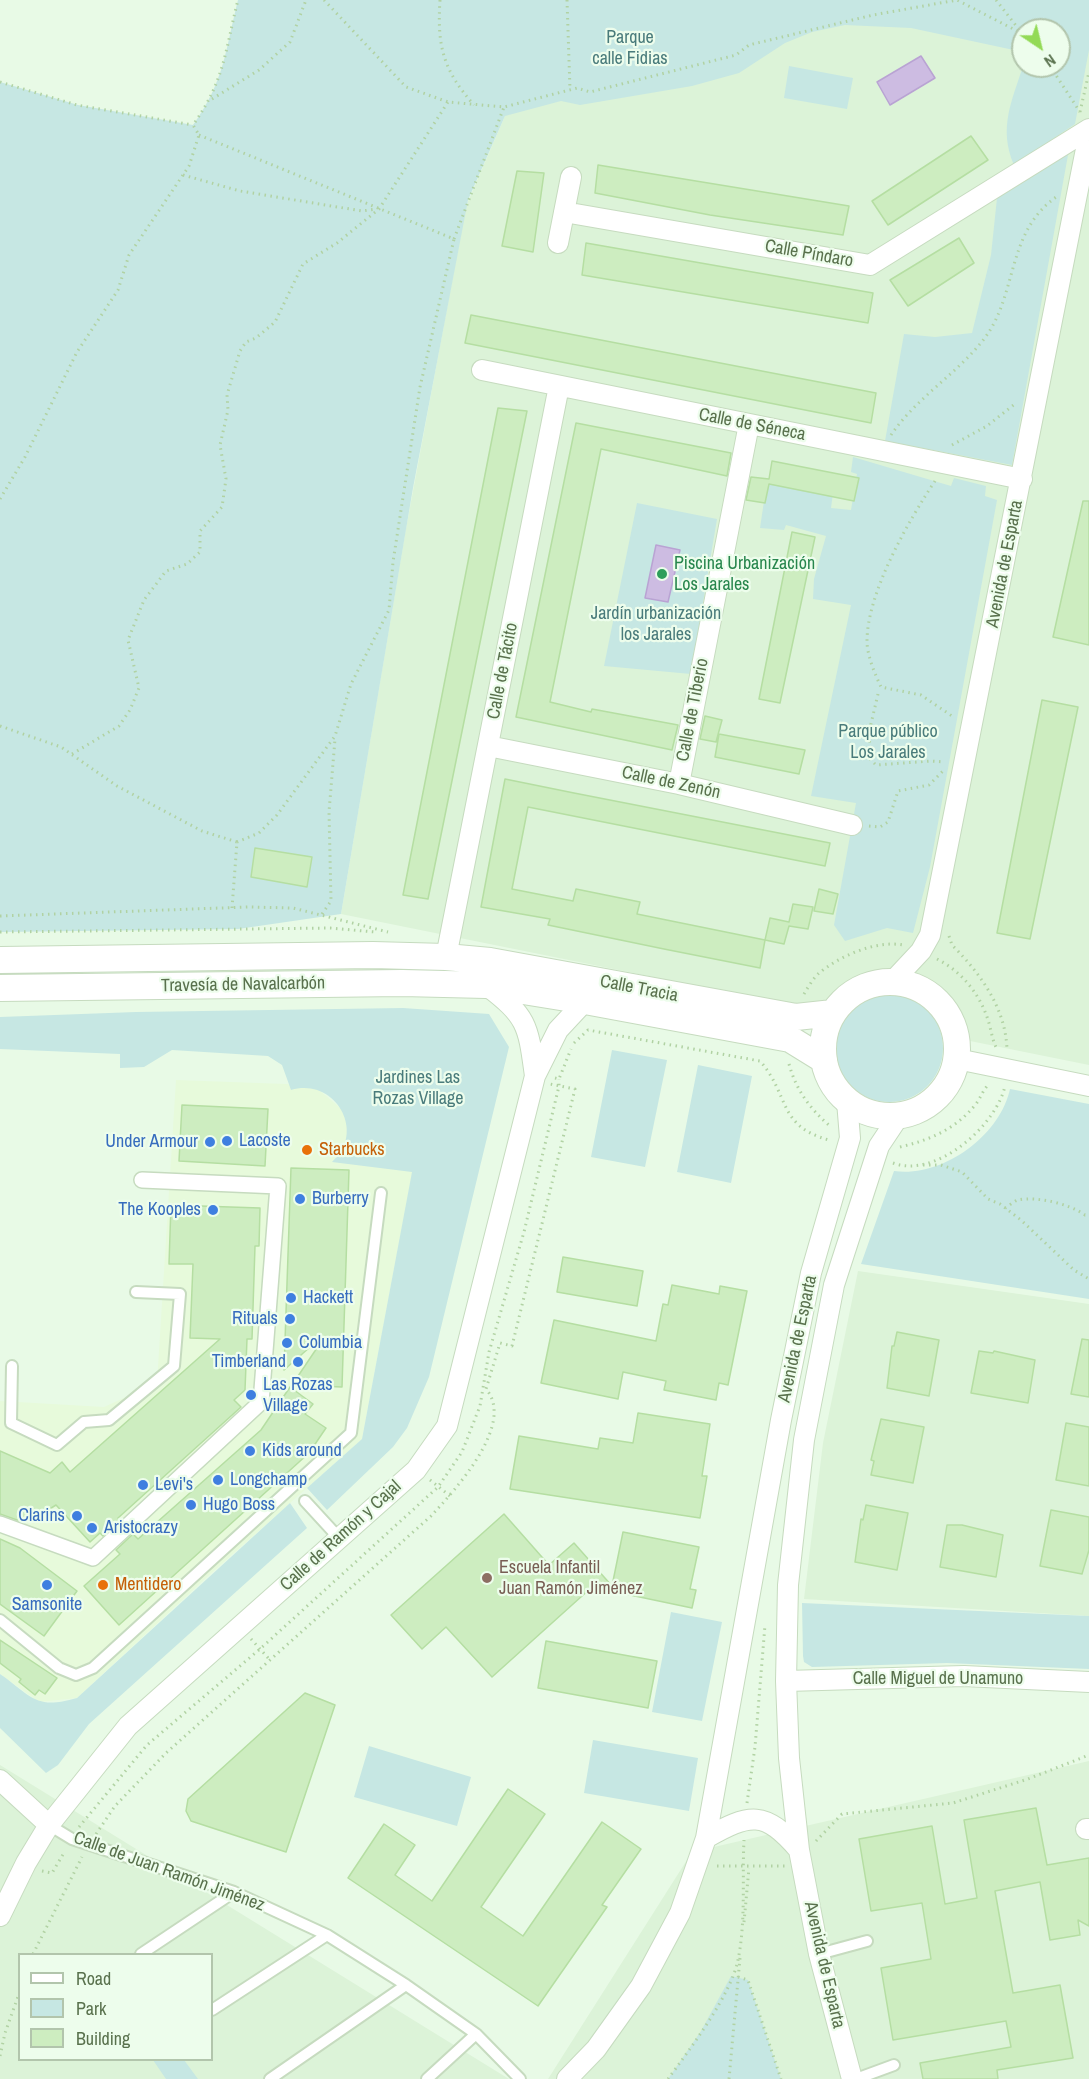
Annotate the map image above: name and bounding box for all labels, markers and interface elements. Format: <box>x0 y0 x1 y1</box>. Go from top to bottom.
north arrow <box>1011 18 1071 78</box>
park label: Parque calle Fidias <box>592 27 668 70</box>
text: N <box>1040 49 1060 73</box>
street label: Calle Píndaro <box>763 236 855 272</box>
street label: Calle de Séneca <box>697 404 807 446</box>
street label: Avenida de Esparta <box>982 498 1028 630</box>
place label: Piscina Urbanización Los Jarales <box>674 553 815 596</box>
marker: Piscina Urbanización Los Jarales <box>655 567 669 581</box>
park label: Jardín urbanización los Jarales <box>591 603 721 646</box>
street label: Calle de Tácito <box>483 621 523 721</box>
street label: Calle de Tiberio <box>672 657 714 763</box>
park label: Parque público Los Jarales <box>838 721 938 764</box>
street label: Calle de Zenón <box>620 762 722 804</box>
street label: Calle Tracia <box>598 971 680 1007</box>
street label: Travesía de Navalcarbón <box>161 973 325 997</box>
park label: Jardines Las Rozas Village <box>373 1067 463 1110</box>
place label: Lacoste <box>239 1130 291 1152</box>
place label: Under Armour <box>105 1131 198 1153</box>
marker: Lacoste <box>220 1134 234 1148</box>
marker: Under Armour <box>203 1135 217 1149</box>
place label: Starbucks <box>319 1139 385 1161</box>
marker: Starbucks <box>300 1143 314 1157</box>
place label: Burberry <box>312 1188 369 1210</box>
marker: Burberry <box>293 1192 307 1206</box>
place label: The Kooples <box>118 1199 201 1221</box>
marker: The Kooples <box>206 1203 220 1217</box>
street label: Avenida de Esparta <box>774 1273 822 1405</box>
place label: Hackett <box>303 1287 353 1309</box>
marker: Hackett <box>284 1291 298 1305</box>
place label: Rituals <box>232 1308 278 1330</box>
marker: Rituals <box>283 1312 297 1326</box>
place label: Columbia <box>299 1332 362 1354</box>
marker: Columbia <box>280 1336 294 1350</box>
place label: Timberland <box>212 1351 286 1373</box>
marker: Timberland <box>291 1355 305 1369</box>
place label: Las Rozas Village <box>263 1374 333 1416</box>
marker: Las Rozas Village <box>244 1388 258 1402</box>
place label: Kids around <box>262 1440 342 1462</box>
marker: Kids around <box>243 1444 257 1458</box>
place label: Longchamp <box>230 1469 307 1491</box>
marker: Longchamp <box>211 1473 225 1487</box>
place label: Levi's <box>155 1474 193 1496</box>
street label: Calle de Ramón y Cajal <box>276 1476 406 1596</box>
marker: Levi's <box>136 1478 150 1492</box>
place label: Hugo Boss <box>203 1494 275 1516</box>
marker: Hugo Boss <box>184 1498 198 1512</box>
place label: Clarins <box>18 1505 65 1527</box>
marker: Clarins <box>70 1509 84 1523</box>
place label: Aristocrazy <box>104 1517 178 1539</box>
marker: Aristocrazy <box>85 1521 99 1535</box>
place label: Escuela Infantil Juan Ramón Jiménez <box>499 1557 643 1600</box>
marker: Escuela Infantil Juan Ramón Jiménez <box>480 1571 494 1585</box>
place label: Mentidero <box>115 1574 181 1596</box>
marker: Samsonite <box>40 1578 54 1592</box>
marker: Mentidero <box>96 1578 110 1592</box>
place label: Samsonite <box>12 1594 82 1616</box>
street label: Calle Miguel de Unamuno <box>853 1668 1023 1690</box>
street label: Calle de Juan Ramón Jiménez <box>70 1827 268 1917</box>
street label: Avenida de Esparta <box>799 1900 849 2030</box>
legend <box>18 1953 213 2061</box>
text: Road <box>76 1966 111 1991</box>
text: Park <box>76 1996 106 2021</box>
text: Building <box>76 2026 130 2051</box>

